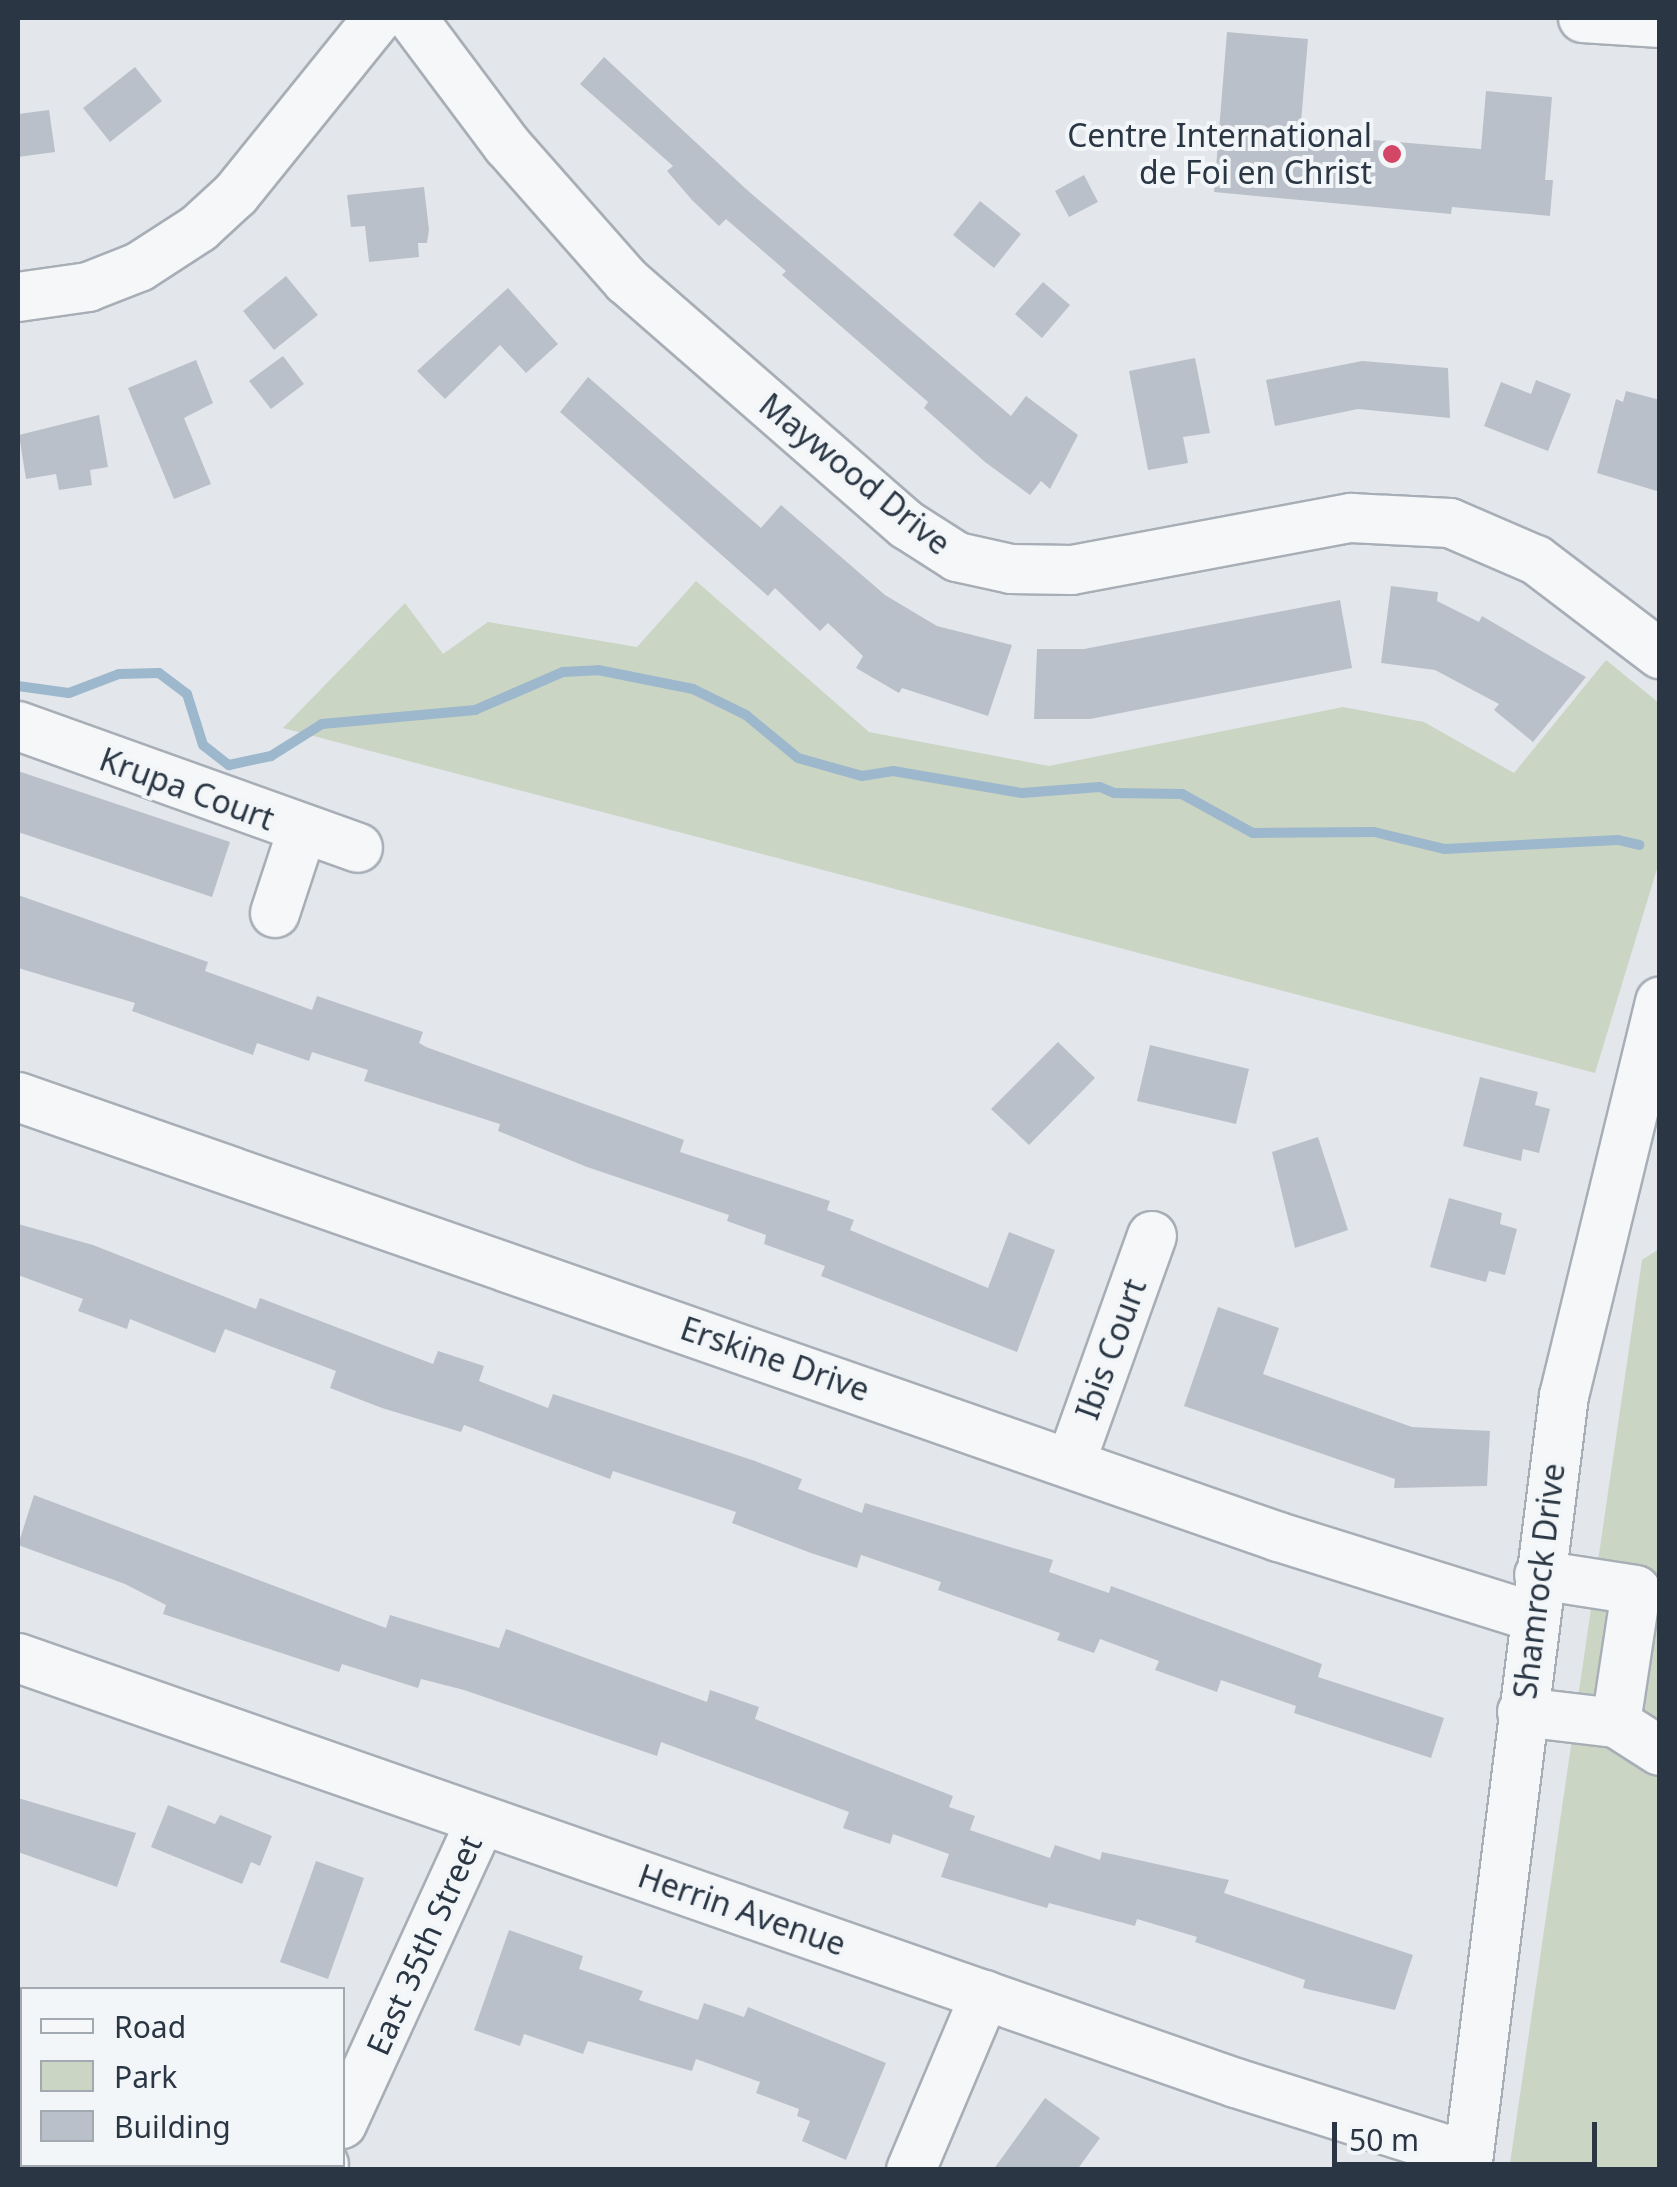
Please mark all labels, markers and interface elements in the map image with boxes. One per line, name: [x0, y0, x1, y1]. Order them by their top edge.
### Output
place label: Centre International de Foi en Christ: [1067, 117, 1372, 192]
marker: Centre International de Foi en Christ: [1381, 143, 1403, 165]
street label: Maywood Drive: [752, 385, 958, 563]
street label: Krupa Court: [95, 740, 279, 838]
street label: Ibis Court: [1068, 1274, 1154, 1424]
street label: Erskine Drive: [676, 1309, 874, 1409]
street label: Shamrock Drive: [1505, 1461, 1573, 1701]
street label: East 35th Street: [358, 1829, 490, 2061]
street label: Herrin Avenue: [633, 1857, 851, 1963]
legend: [20, 1987, 345, 2167]
text: Road: [114, 2006, 186, 2047]
text: Park: [114, 2056, 177, 2097]
scale bar: [1337, 2102, 1602, 2164]
text: Building: [114, 2106, 231, 2147]
text: 50 m: [1349, 2119, 1419, 2160]

